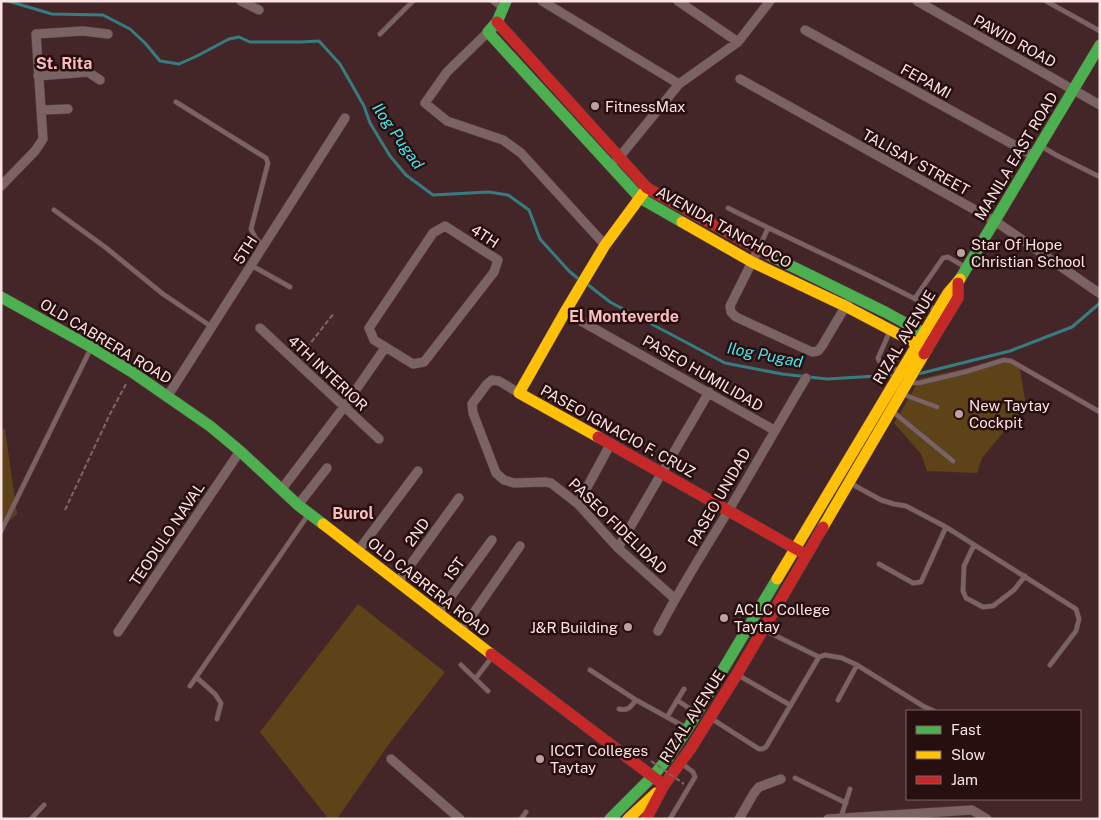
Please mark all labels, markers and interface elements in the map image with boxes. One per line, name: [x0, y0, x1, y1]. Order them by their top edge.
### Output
street label: PAWID ROAD: [971, 11, 1059, 71]
district label: St. Rita: [36, 54, 92, 73]
street label: FEPAMI: [898, 60, 954, 102]
street label: MANILA EAST ROAD: [971, 89, 1061, 223]
place label: FitnessMax: [605, 98, 686, 115]
water label: Ilog Pugad: [368, 99, 428, 173]
marker: FitnessMax: [589, 100, 601, 112]
street label: TALISAY STREET: [860, 126, 973, 199]
street label: AVENIDA TANCHOCO: [653, 183, 795, 271]
street label: 4TH: [468, 221, 502, 251]
street label: 5TH: [230, 233, 260, 267]
place label: Star Of Hope Christian School: [971, 236, 1085, 270]
marker: Star Of Hope Christian School: [955, 247, 967, 259]
street label: RIZAL AVENUE: [869, 287, 939, 387]
street label: OLD CABRERA ROAD: [37, 295, 175, 387]
district label: El Monteverde: [569, 307, 679, 326]
street label: 4TH INTERIOR: [285, 332, 371, 414]
street label: PASEO HUMILIDAD: [640, 332, 766, 414]
water label: Ilog Pugad: [726, 338, 805, 372]
street label: PASEO IGNACIO F. CRUZ: [538, 381, 698, 481]
place label: New Taytay Cockpit: [969, 397, 1050, 431]
marker: New Taytay Cockpit: [953, 408, 965, 420]
street label: PASEO UNIDAD: [684, 445, 754, 549]
street label: PASEO FIDELIDAD: [565, 475, 671, 577]
street label: TEODULO NAVAL: [126, 479, 208, 589]
district label: Burol: [332, 504, 374, 523]
street label: 2ND: [401, 515, 433, 549]
street label: OLD CABRERA ROAD: [365, 534, 493, 640]
street label: 1ST: [440, 554, 468, 584]
place label: ACLC College Taytay: [734, 601, 830, 635]
marker: ACLC College Taytay: [718, 612, 730, 624]
place label: J&R Building: [530, 619, 618, 636]
marker: J&R Building: [622, 621, 634, 633]
street label: RIZAL AVENUE: [656, 667, 728, 765]
legend: [906, 710, 1081, 800]
text: Fast: [951, 721, 981, 738]
place label: ICCT Colleges Taytay: [550, 742, 648, 776]
text: Slow: [951, 746, 986, 763]
marker: ICCT Colleges Taytay: [534, 753, 546, 765]
text: Jam: [951, 771, 978, 788]

